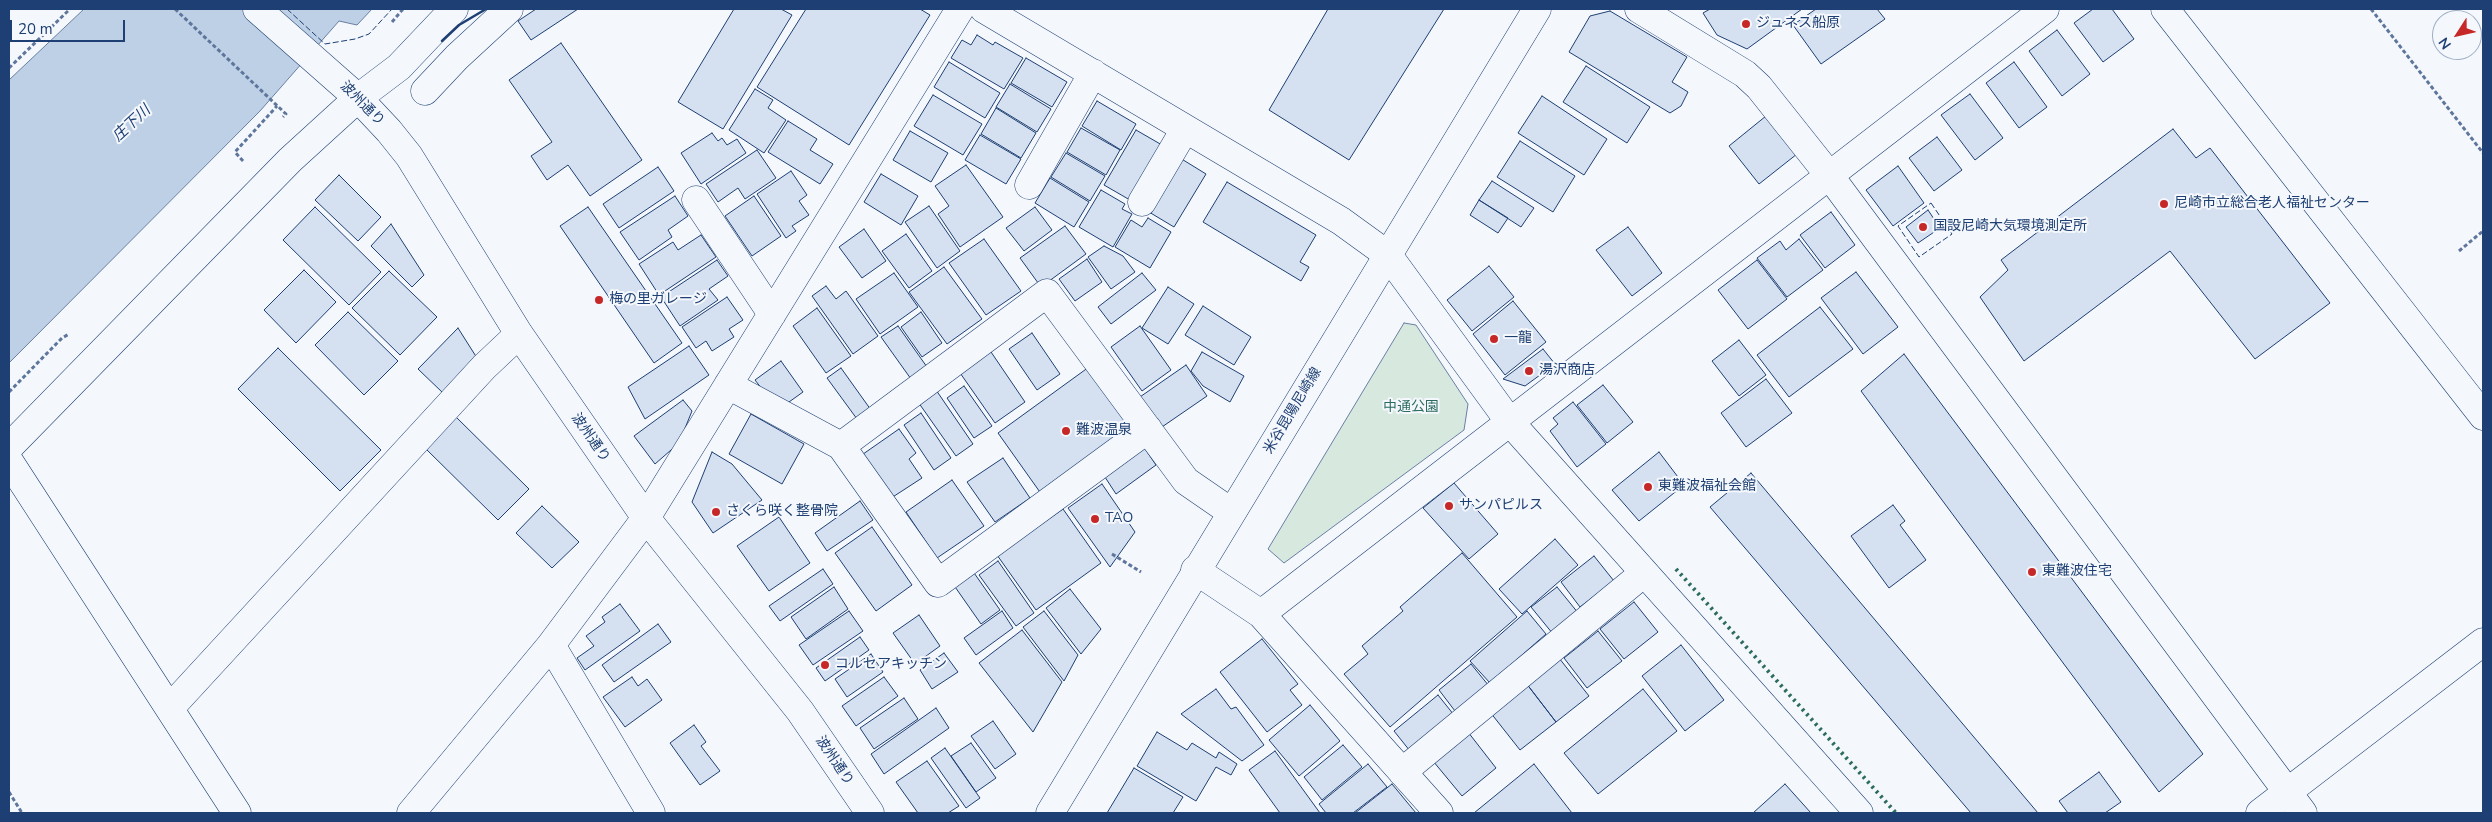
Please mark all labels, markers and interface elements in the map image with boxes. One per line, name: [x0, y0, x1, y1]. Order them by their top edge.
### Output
scale bar: [12, 10, 128, 42]
north arrow: [2432, 10, 2482, 60]
place label: ジュネス船原: [1756, 16, 1840, 32]
marker: ジュネス船原: [1740, 18, 1752, 30]
text: 20 m: [18, 19, 53, 39]
text: N: [2434, 34, 2456, 53]
street label: 波州通り: [336, 78, 388, 130]
water label: 庄下川: [109, 102, 155, 146]
place label: 尼崎市立総合老人福祉センター: [2174, 196, 2370, 212]
marker: 尼崎市立総合老人福祉センター: [2158, 198, 2170, 210]
place label: 国設尼崎大気環境測定所: [1933, 219, 2087, 235]
marker: 国設尼崎大気環境測定所: [1917, 221, 1929, 233]
place label: 梅の里ガレージ: [609, 292, 707, 308]
marker: 梅の里ガレージ: [593, 294, 605, 306]
place label: 一龍: [1504, 331, 1532, 347]
marker: 一龍: [1488, 333, 1500, 345]
place label: 湯沢商店: [1539, 363, 1595, 379]
street label: 米谷昆陽尼崎線: [1261, 365, 1325, 457]
marker: 湯沢商店: [1523, 365, 1535, 377]
park label: 中通公園: [1383, 400, 1439, 416]
street label: 波州通り: [567, 410, 613, 466]
place label: 難波温泉: [1076, 423, 1132, 439]
marker: 難波温泉: [1060, 425, 1072, 437]
place label: 東難波福祉会館: [1658, 479, 1756, 495]
marker: 東難波福祉会館: [1642, 481, 1654, 493]
place label: サンパピルス: [1459, 498, 1543, 514]
marker: サンパピルス: [1443, 500, 1455, 512]
place label: さくら咲く整骨院: [726, 504, 838, 520]
marker: さくら咲く整骨院: [710, 506, 722, 518]
place label: TAO: [1105, 511, 1133, 527]
marker: TAO: [1089, 513, 1101, 525]
place label: 東難波住宅: [2042, 564, 2112, 580]
marker: 東難波住宅: [2026, 566, 2038, 578]
place label: コルセアキッチン: [835, 657, 947, 673]
marker: コルセアキッチン: [819, 659, 831, 671]
street label: 波州通り: [811, 733, 857, 789]

